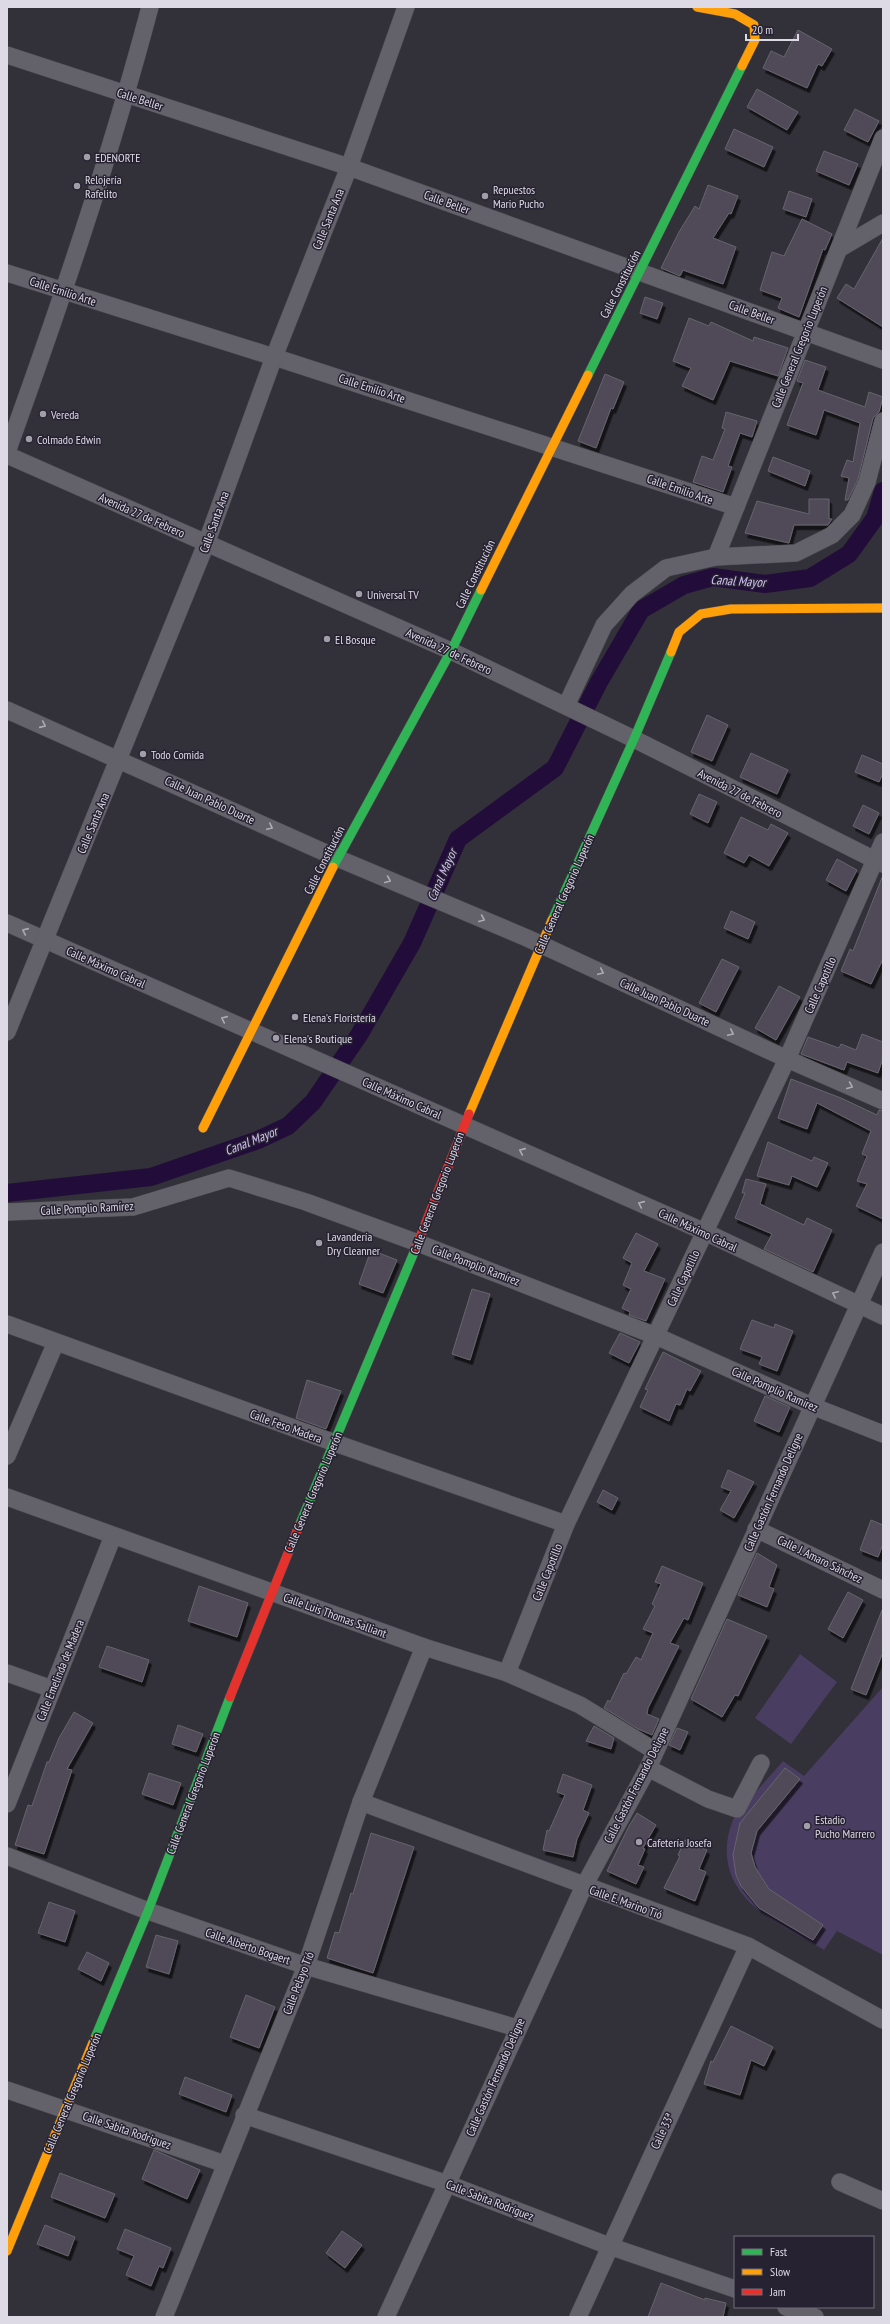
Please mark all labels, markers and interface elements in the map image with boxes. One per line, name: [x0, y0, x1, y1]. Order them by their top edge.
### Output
scale bar: [746, 16, 798, 42]
text: 20 m: [752, 22, 773, 37]
street label: Calle Beller: [115, 84, 166, 114]
place label: EDENORTE: [95, 150, 140, 165]
marker: EDENORTE: [82, 152, 92, 162]
place label: Relojería Rafelito: [85, 172, 122, 201]
marker: Relojería Rafelito: [72, 181, 82, 191]
place label: Repuestos Mario Pucho: [493, 182, 544, 211]
street label: Calle Santa Ana: [309, 186, 347, 252]
street label: Calle Beller: [422, 187, 473, 217]
marker: Repuestos Mario Pucho: [480, 191, 490, 201]
street label: Calle Constitución: [596, 247, 644, 321]
street label: Calle Emilio Arte: [28, 273, 98, 309]
street label: Calle General Gregorio Luperón: [768, 284, 830, 410]
street label: Calle Beller: [727, 297, 778, 327]
street label: Calle Emilio Arte: [337, 370, 407, 406]
place label: Vereda: [50, 407, 79, 422]
marker: Vereda: [38, 409, 48, 419]
place label: Colmado Edwin: [37, 432, 101, 447]
marker: Colmado Edwin: [24, 434, 34, 444]
street label: Calle Emilio Arte: [645, 471, 715, 507]
street label: Avenida 27 de Febrero: [97, 489, 187, 541]
street label: Calle Santa Ana: [196, 489, 232, 555]
street label: Calle Constitución: [452, 537, 498, 611]
water label: Canal Mayor: [710, 571, 768, 591]
place label: Universal TV: [367, 587, 419, 602]
marker: Universal TV: [354, 589, 364, 599]
street label: Avenida 27 de Febrero: [404, 625, 494, 677]
place label: El Bosque: [335, 632, 376, 647]
marker: El Bosque: [322, 634, 332, 644]
one-way arrow: [39, 721, 46, 729]
place label: Todo Comida: [151, 747, 204, 762]
marker: Todo Comida: [138, 749, 148, 759]
street label: Avenida 27 de Febrero: [695, 765, 785, 821]
street label: Calle Juan Pablo Duarte: [163, 773, 257, 827]
street label: Calle Santa Ana: [73, 790, 113, 856]
one-way arrow: [265, 822, 273, 830]
street label: Calle Constitución: [300, 823, 348, 897]
street label: Calle General Gregorio Luperón: [531, 832, 597, 956]
water label: Canal Mayor: [423, 844, 462, 904]
one-way arrow: [384, 875, 392, 883]
one-way arrow: [478, 915, 485, 923]
one-way arrow: [22, 928, 29, 936]
street label: Calle Máximo Cabral: [64, 943, 148, 991]
street label: Calle Capotillo: [801, 954, 839, 1016]
one-way arrow: [596, 967, 604, 975]
street label: Calle Juan Pablo Duarte: [618, 975, 712, 1029]
place label: Elena's Floristería: [303, 1010, 376, 1025]
marker: Elena's Floristería: [290, 1012, 300, 1022]
one-way arrow: [220, 1016, 228, 1024]
one-way arrow: [727, 1028, 734, 1036]
place label: Elena's Boutique: [284, 1031, 352, 1046]
marker: Elena's Boutique: [271, 1033, 281, 1043]
street label: Calle Máximo Cabral: [360, 1074, 444, 1122]
one-way arrow: [846, 1082, 853, 1090]
water label: Canal Mayor: [222, 1122, 282, 1159]
street label: Calle General Gregorio Luperón: [407, 1130, 467, 1256]
one-way arrow: [519, 1148, 526, 1156]
street label: Calle Pomplio Ramírez: [40, 1198, 134, 1218]
one-way arrow: [638, 1200, 645, 1208]
street label: Calle Máximo Cabral: [656, 1205, 740, 1255]
place label: Lavandería Dry Cleanner: [327, 1229, 381, 1258]
marker: Lavandería Dry Cleanner: [314, 1238, 324, 1248]
street label: Calle Pomplio Ramírez: [430, 1241, 522, 1289]
street label: Calle Capotillo: [663, 1247, 703, 1309]
one-way arrow: [832, 1291, 839, 1299]
street label: Calle Pomplio Ramírez: [729, 1363, 821, 1415]
street label: Calle Feso Madera: [248, 1406, 324, 1446]
street label: Calle General Gregorio Luperón: [281, 1429, 345, 1555]
street label: Calle Gastón Fernando Deligne: [740, 1431, 806, 1553]
street label: Calle J. Amaro Sánchez: [775, 1532, 865, 1586]
street label: Calle Capotillo: [529, 1541, 565, 1603]
street label: Calle Luis Thomas Salliant: [281, 1589, 389, 1641]
street label: Calle Emelinda de Madera: [33, 1617, 87, 1723]
street label: Calle Gastón Fernando Deligne: [600, 1725, 672, 1845]
street label: Calle General Gregorio Luperón: [163, 1730, 223, 1856]
place label: Estadio Pucho Marrero: [815, 1812, 875, 1841]
marker: Estadio Pucho Marrero: [802, 1821, 812, 1831]
place label: Cafetería Josefa: [647, 1835, 712, 1850]
marker: Cafetería Josefa: [634, 1837, 644, 1847]
street label: Calle E. Marino Tió: [588, 1882, 664, 1922]
street label: Calle Alberto Bogaert: [204, 1924, 293, 1968]
street label: Calle Pelayo Tió: [279, 1950, 317, 2016]
street label: Calle Gastón Fernando Deligne: [462, 2016, 528, 2138]
street label: Calle General Gregorio Luperón: [40, 2030, 104, 2156]
street label: Calle Sabita Rodríguez: [81, 2108, 173, 2152]
street label: Calle 33ª: [647, 2111, 677, 2151]
street label: Calle Sabita Rodríguez: [444, 2176, 536, 2224]
legend: [734, 2236, 874, 2308]
text: Fast: [770, 2244, 788, 2259]
text: Slow: [770, 2264, 791, 2279]
text: Jam: [769, 2284, 786, 2299]

